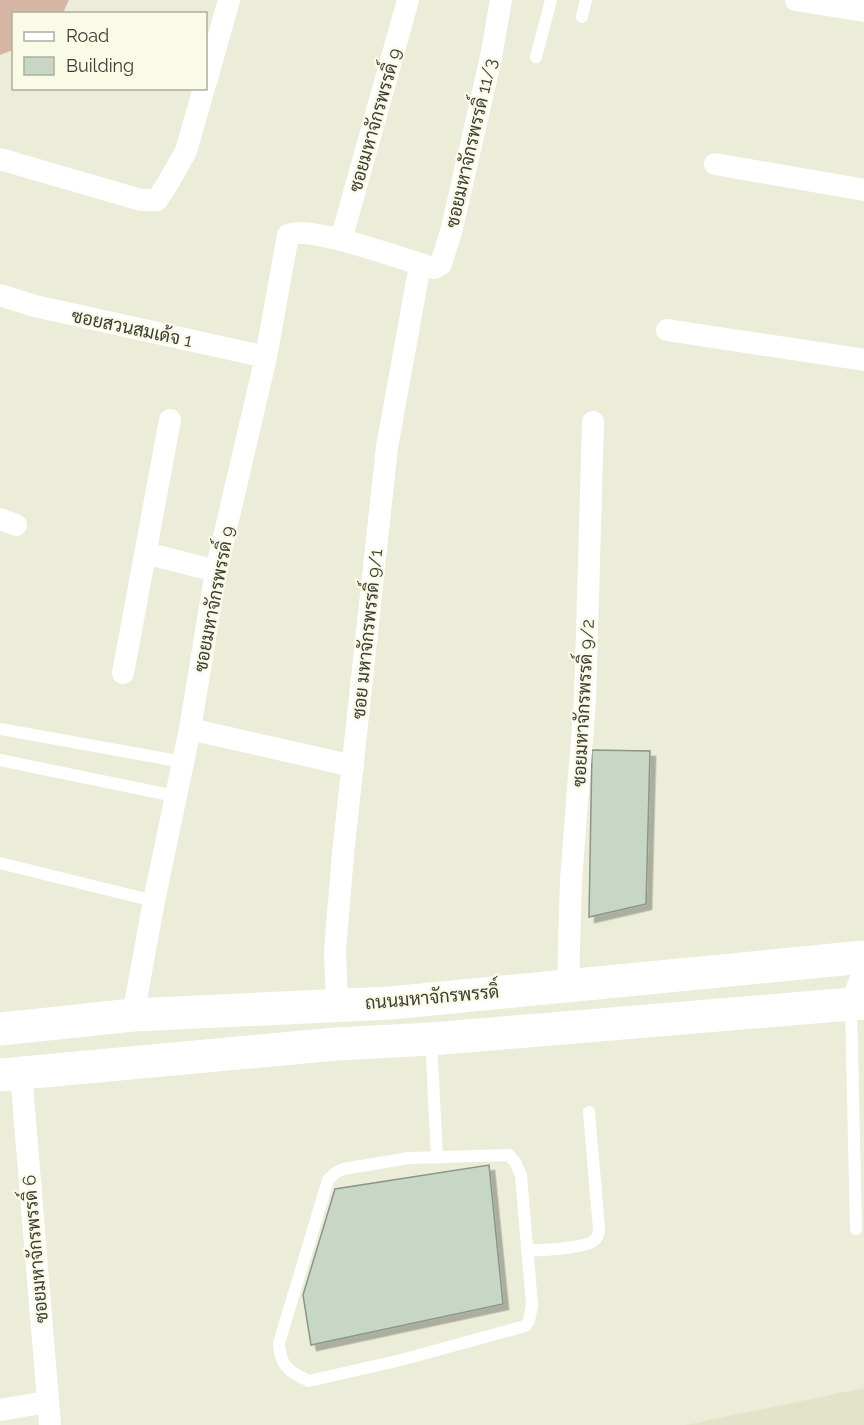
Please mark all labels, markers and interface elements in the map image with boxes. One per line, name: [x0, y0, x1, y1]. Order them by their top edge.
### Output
legend: [12, 12, 207, 90]
text: Road: [66, 25, 109, 46]
street label: ซอยมหาจักรพรรดิ์ 9: [339, 44, 406, 194]
text: Building: [66, 55, 134, 76]
street label: ซอยมหาจักรพรรดิ์ 11/3: [436, 55, 501, 230]
street label: ซอยสวนสมเด้จ 1: [70, 304, 195, 351]
street label: ซอยมหาจักรพรรดิ์ 9: [184, 523, 238, 674]
street label: ซอย มหาจักรพรรดิ์ 9/1: [342, 547, 386, 720]
street label: ซอยมหาจักรพรรดิ์ 9/2: [563, 618, 598, 788]
street label: ถนนมหาจักรพรรดิ์: [364, 976, 500, 1013]
street label: ซอยมหาจักรพรรดิ์ 6: [13, 1174, 52, 1324]

